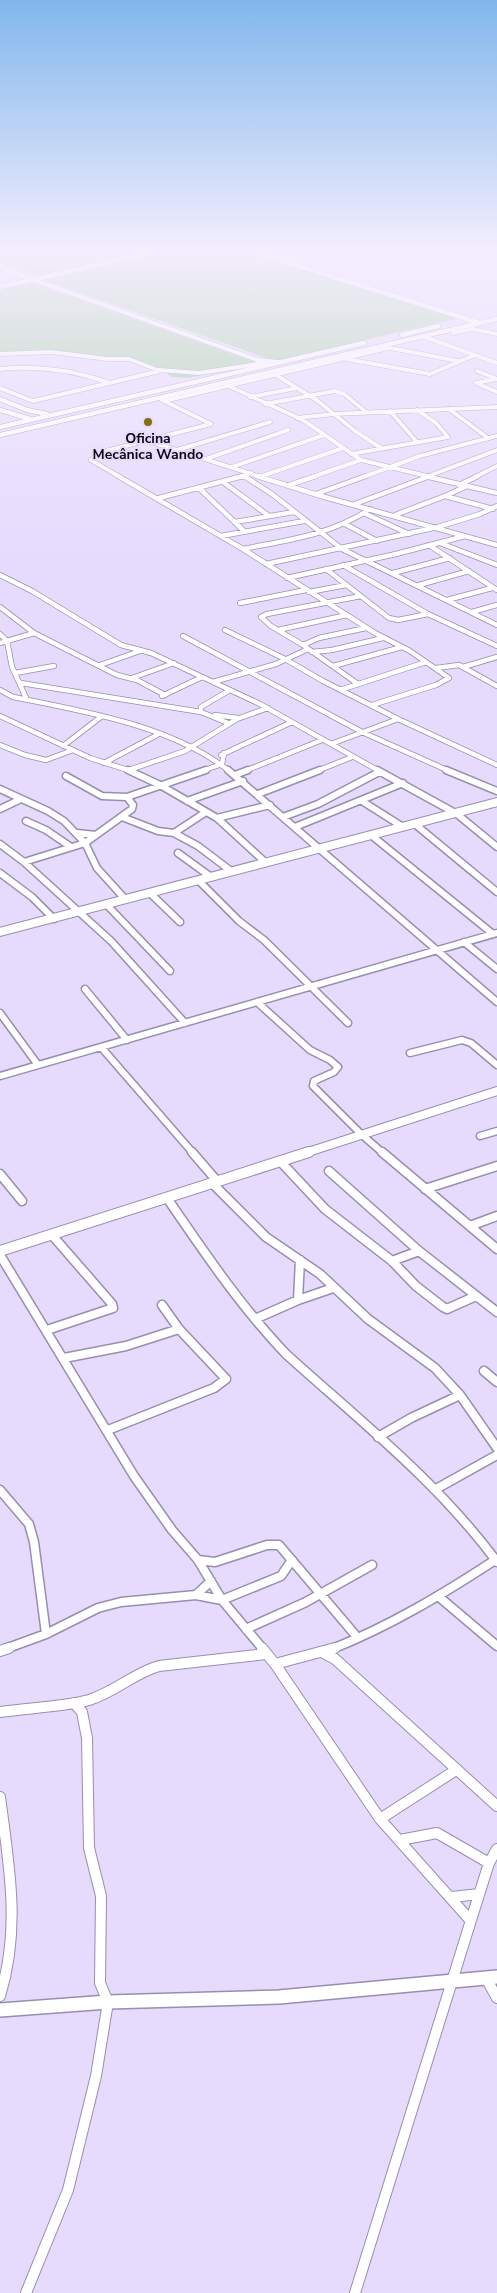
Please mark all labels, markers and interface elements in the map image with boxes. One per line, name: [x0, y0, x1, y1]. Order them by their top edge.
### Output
marker: Oficina Mecânica Wando: [142, 416, 154, 428]
place label: Oficina Mecânica Wando: [93, 429, 203, 464]

